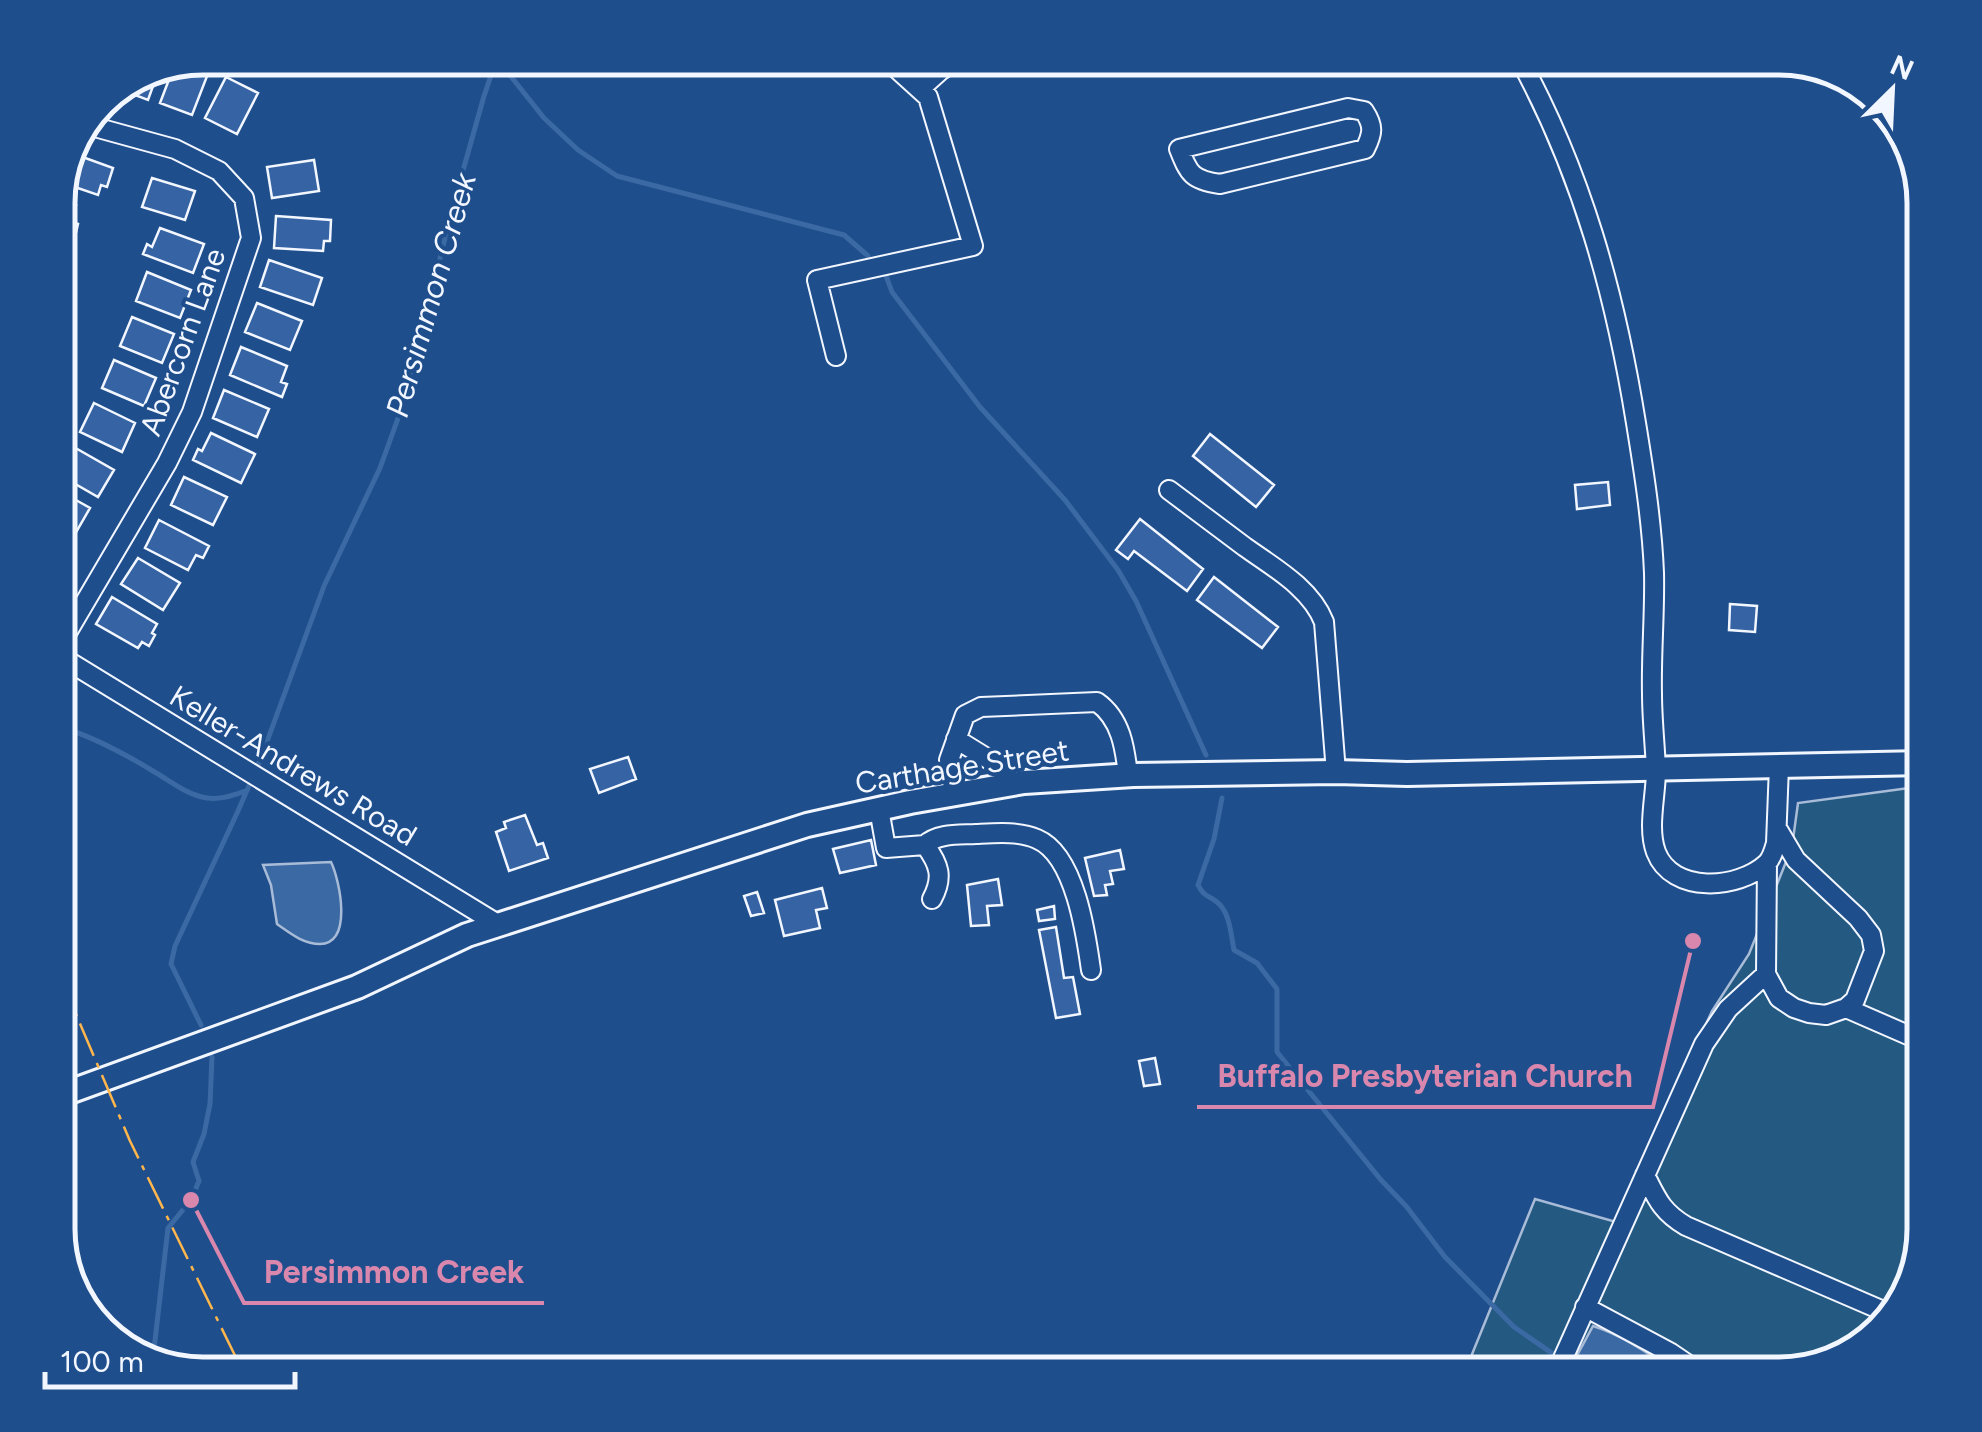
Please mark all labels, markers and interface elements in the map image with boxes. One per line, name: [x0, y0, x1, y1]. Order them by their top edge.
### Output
north arrow: [1842, 40, 1942, 140]
text: N: [1885, 47, 1919, 87]
water label: Persimmon Creek: [378, 167, 484, 422]
street label: Abercorn Lane: [132, 243, 233, 440]
street label: Keller-Andrews Road: [163, 677, 423, 854]
street label: Carthage Street: [852, 731, 1071, 802]
callout: Buffalo Presbyterian Church: [1197, 1045, 1653, 1107]
text: Buffalo Presbyterian Church: [1217, 1057, 1633, 1095]
callout: Persimmon Creek: [244, 1241, 544, 1303]
text: Persimmon Creek: [264, 1253, 525, 1291]
scale bar: [45, 1327, 295, 1389]
text: 100 m: [60, 1343, 144, 1380]

